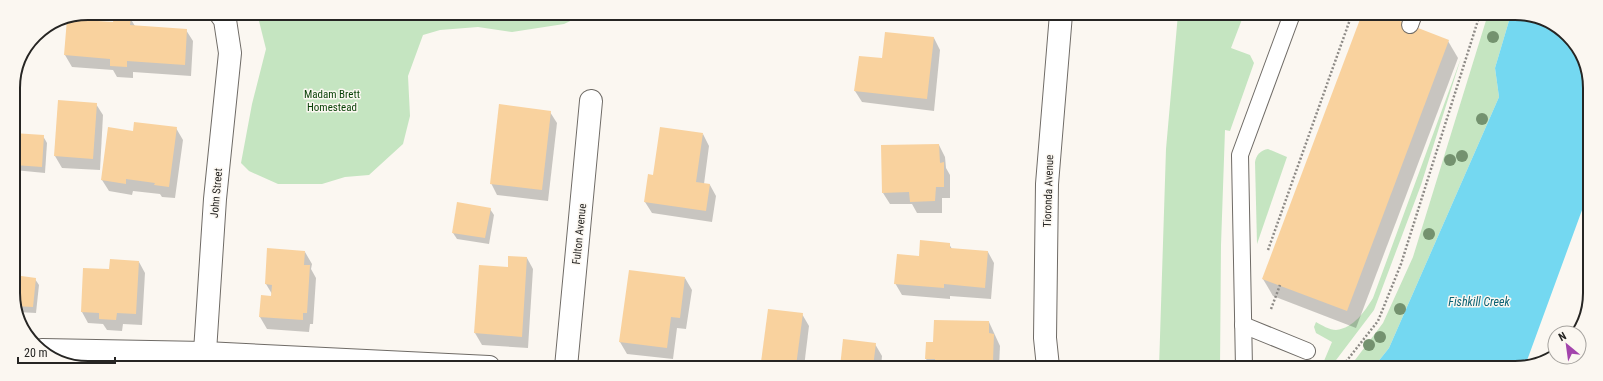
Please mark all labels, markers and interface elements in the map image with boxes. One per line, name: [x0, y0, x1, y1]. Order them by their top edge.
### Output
park label: Madam Brett Homestead: [304, 88, 360, 114]
street label: Tioronda Avenue: [1041, 154, 1056, 228]
street label: John Street: [208, 168, 225, 218]
street label: Fulton Avenue: [570, 203, 589, 265]
water label: Fishkill Creek: [1448, 295, 1510, 309]
north arrow: [1547, 325, 1587, 365]
text: N: [1556, 329, 1569, 344]
scale bar: [18, 339, 115, 365]
text: 20 m: [24, 346, 48, 360]

